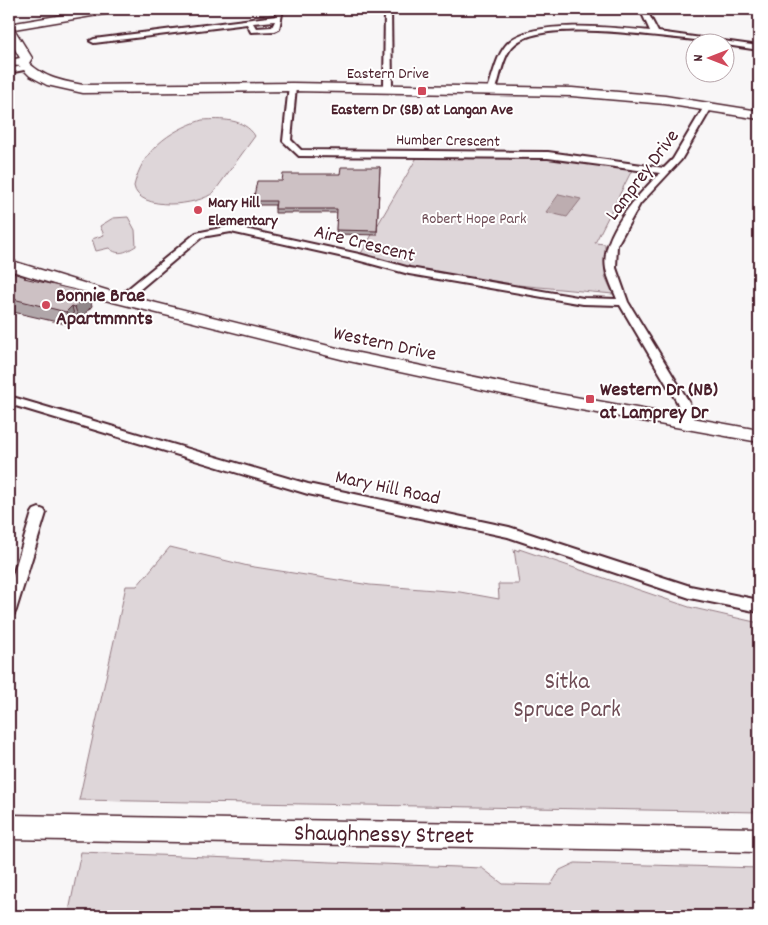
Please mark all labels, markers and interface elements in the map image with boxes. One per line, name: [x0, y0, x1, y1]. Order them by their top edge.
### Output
north arrow: [686, 32, 736, 82]
text: N: [689, 54, 709, 61]
street label: Eastern Drive: [347, 63, 429, 86]
marker: Eastern Dr (SB) at Langan Ave: [416, 85, 428, 97]
place label: Eastern Dr (SB) at Langan Ave: [331, 99, 513, 122]
street label: Lamprey Drive: [600, 124, 687, 227]
street label: Humber Crescent: [396, 129, 500, 154]
place label: Mary Hill Elementary: [208, 192, 279, 233]
marker: Mary Hill Elementary: [192, 204, 204, 216]
park label: Robert Hope Park: [421, 208, 527, 231]
street label: Aire Crescent: [311, 219, 418, 271]
place label: Bonnie Brae Apartmmnts: [56, 283, 153, 334]
marker: Bonnie Brae Apartmmnts: [40, 299, 52, 311]
street label: Western Drive: [330, 320, 439, 370]
place label: Western Dr (NB) at Lamprey Dr: [600, 377, 718, 428]
marker: Western Dr (NB) at Lamprey Dr: [584, 393, 596, 405]
street label: Mary Hill Road: [332, 464, 442, 514]
park label: Sitka Spruce Park: [513, 666, 621, 728]
street label: Shaughnessy Street: [294, 817, 474, 855]

